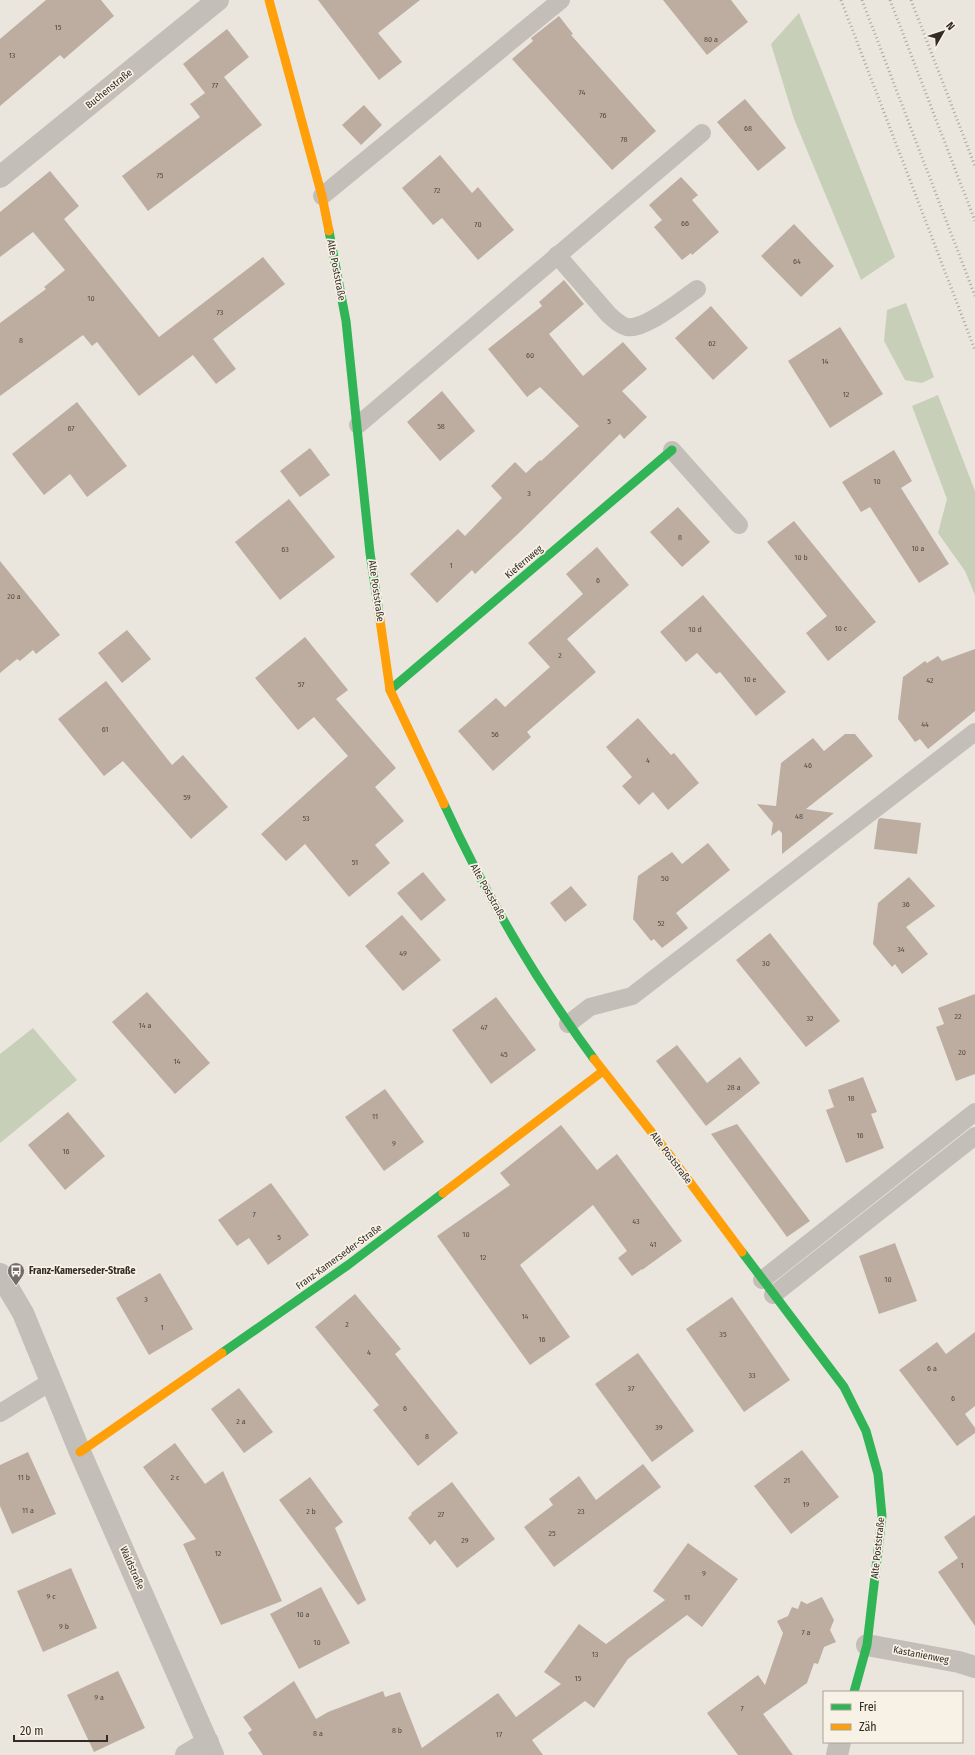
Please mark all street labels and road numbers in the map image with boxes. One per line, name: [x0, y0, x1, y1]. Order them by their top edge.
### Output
street label: Buchenstraße: [83, 67, 135, 111]
street label: Alte Poststraße: [324, 238, 348, 302]
street label: Kiefernweg: [503, 543, 546, 581]
street label: Alte Poststraße: [366, 559, 386, 623]
street label: Alte Poststraße: [468, 862, 508, 922]
street label: Alte Poststraße: [648, 1130, 694, 1186]
street label: Franz-Kamerseder-Straße: [294, 1222, 384, 1292]
street label: Alte Poststraße: [869, 1517, 887, 1579]
street label: Waldstraße: [117, 1545, 147, 1591]
street label: Kastanienweg: [892, 1644, 950, 1666]

